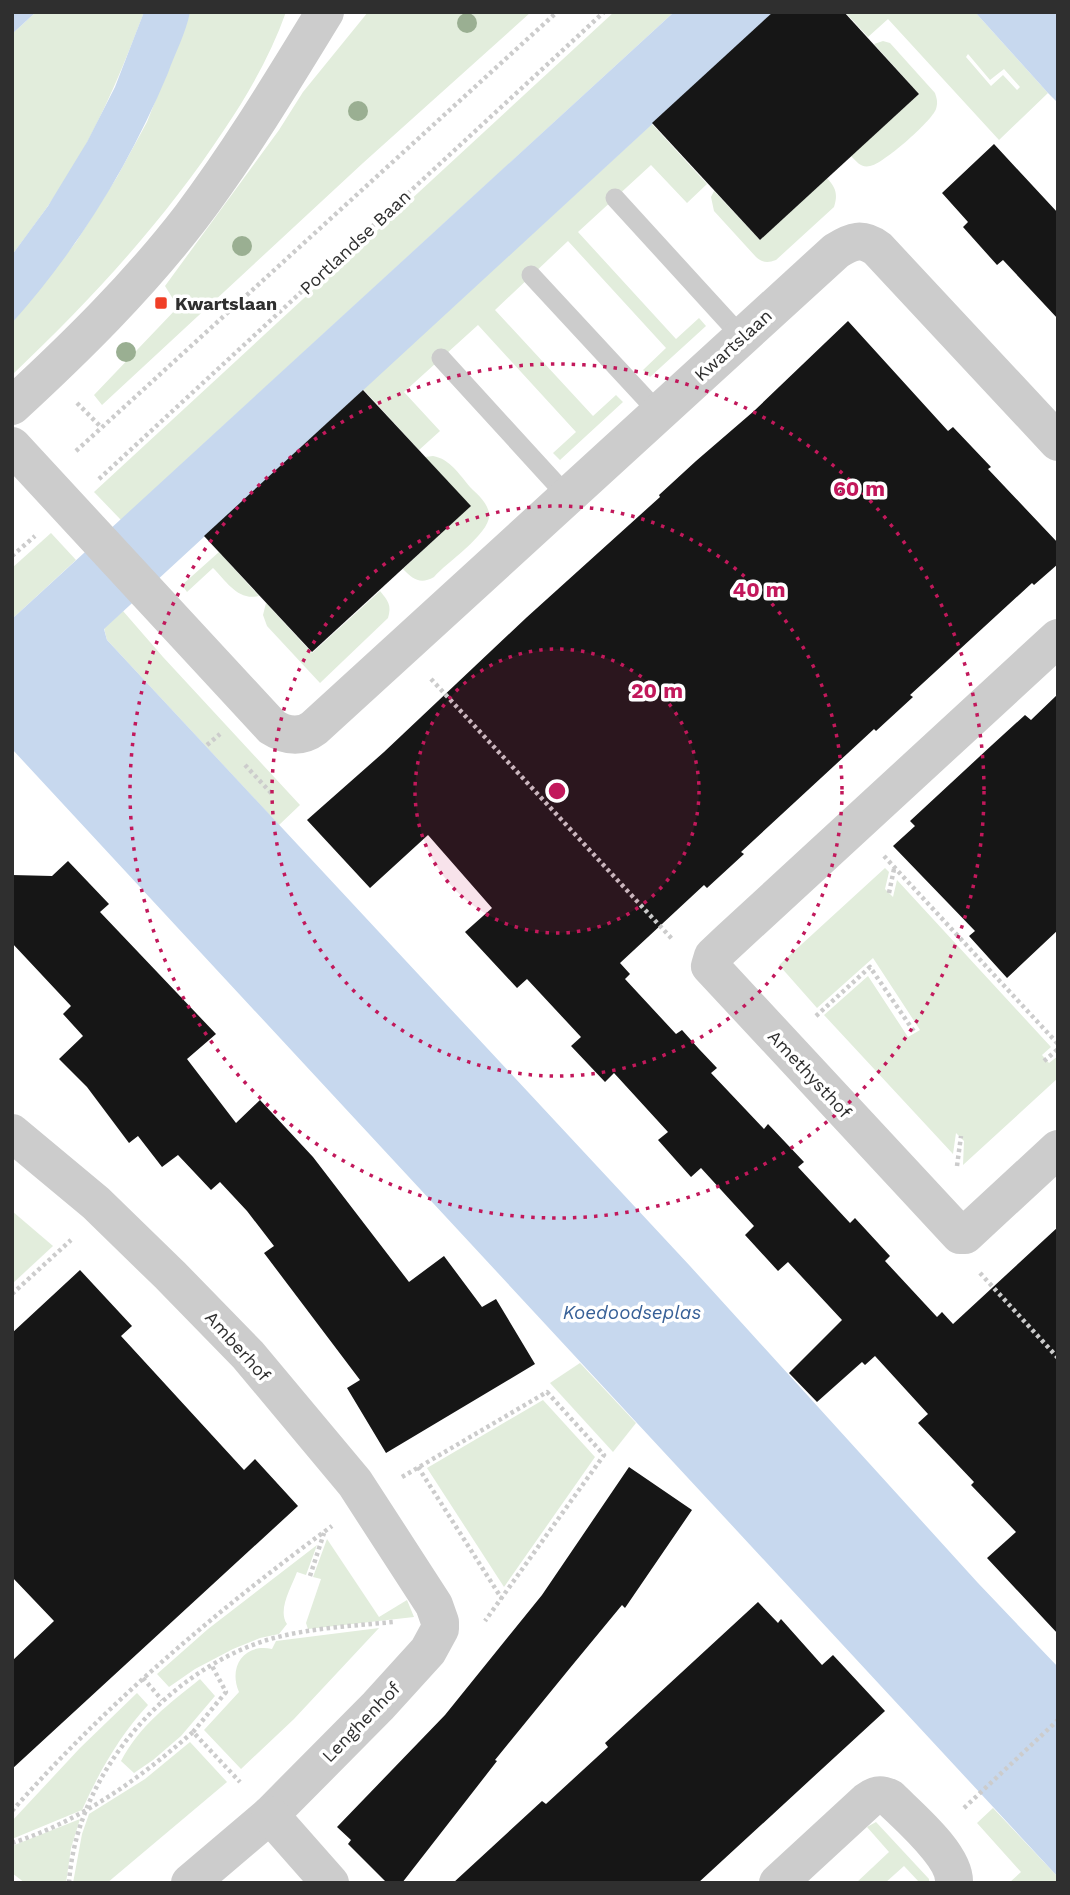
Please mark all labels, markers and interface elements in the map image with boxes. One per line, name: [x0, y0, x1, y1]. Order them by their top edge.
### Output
street label: Portlandse Baan: [295, 185, 415, 299]
place label: Kwartslaan: [175, 293, 277, 314]
marker: Kwartslaan: [153, 295, 169, 311]
street label: Kwartslaan: [690, 305, 776, 385]
text: 60 m: [833, 476, 885, 501]
text: 40 m: [733, 577, 785, 602]
text: 20 m: [631, 678, 683, 703]
centre of rings: [545, 779, 569, 803]
street label: Amethysthof: [764, 1026, 856, 1122]
water label: Koedoodseplas: [563, 1301, 702, 1324]
street label: Amberhof: [201, 1307, 275, 1385]
street label: Lenghenhof: [318, 1678, 404, 1766]

